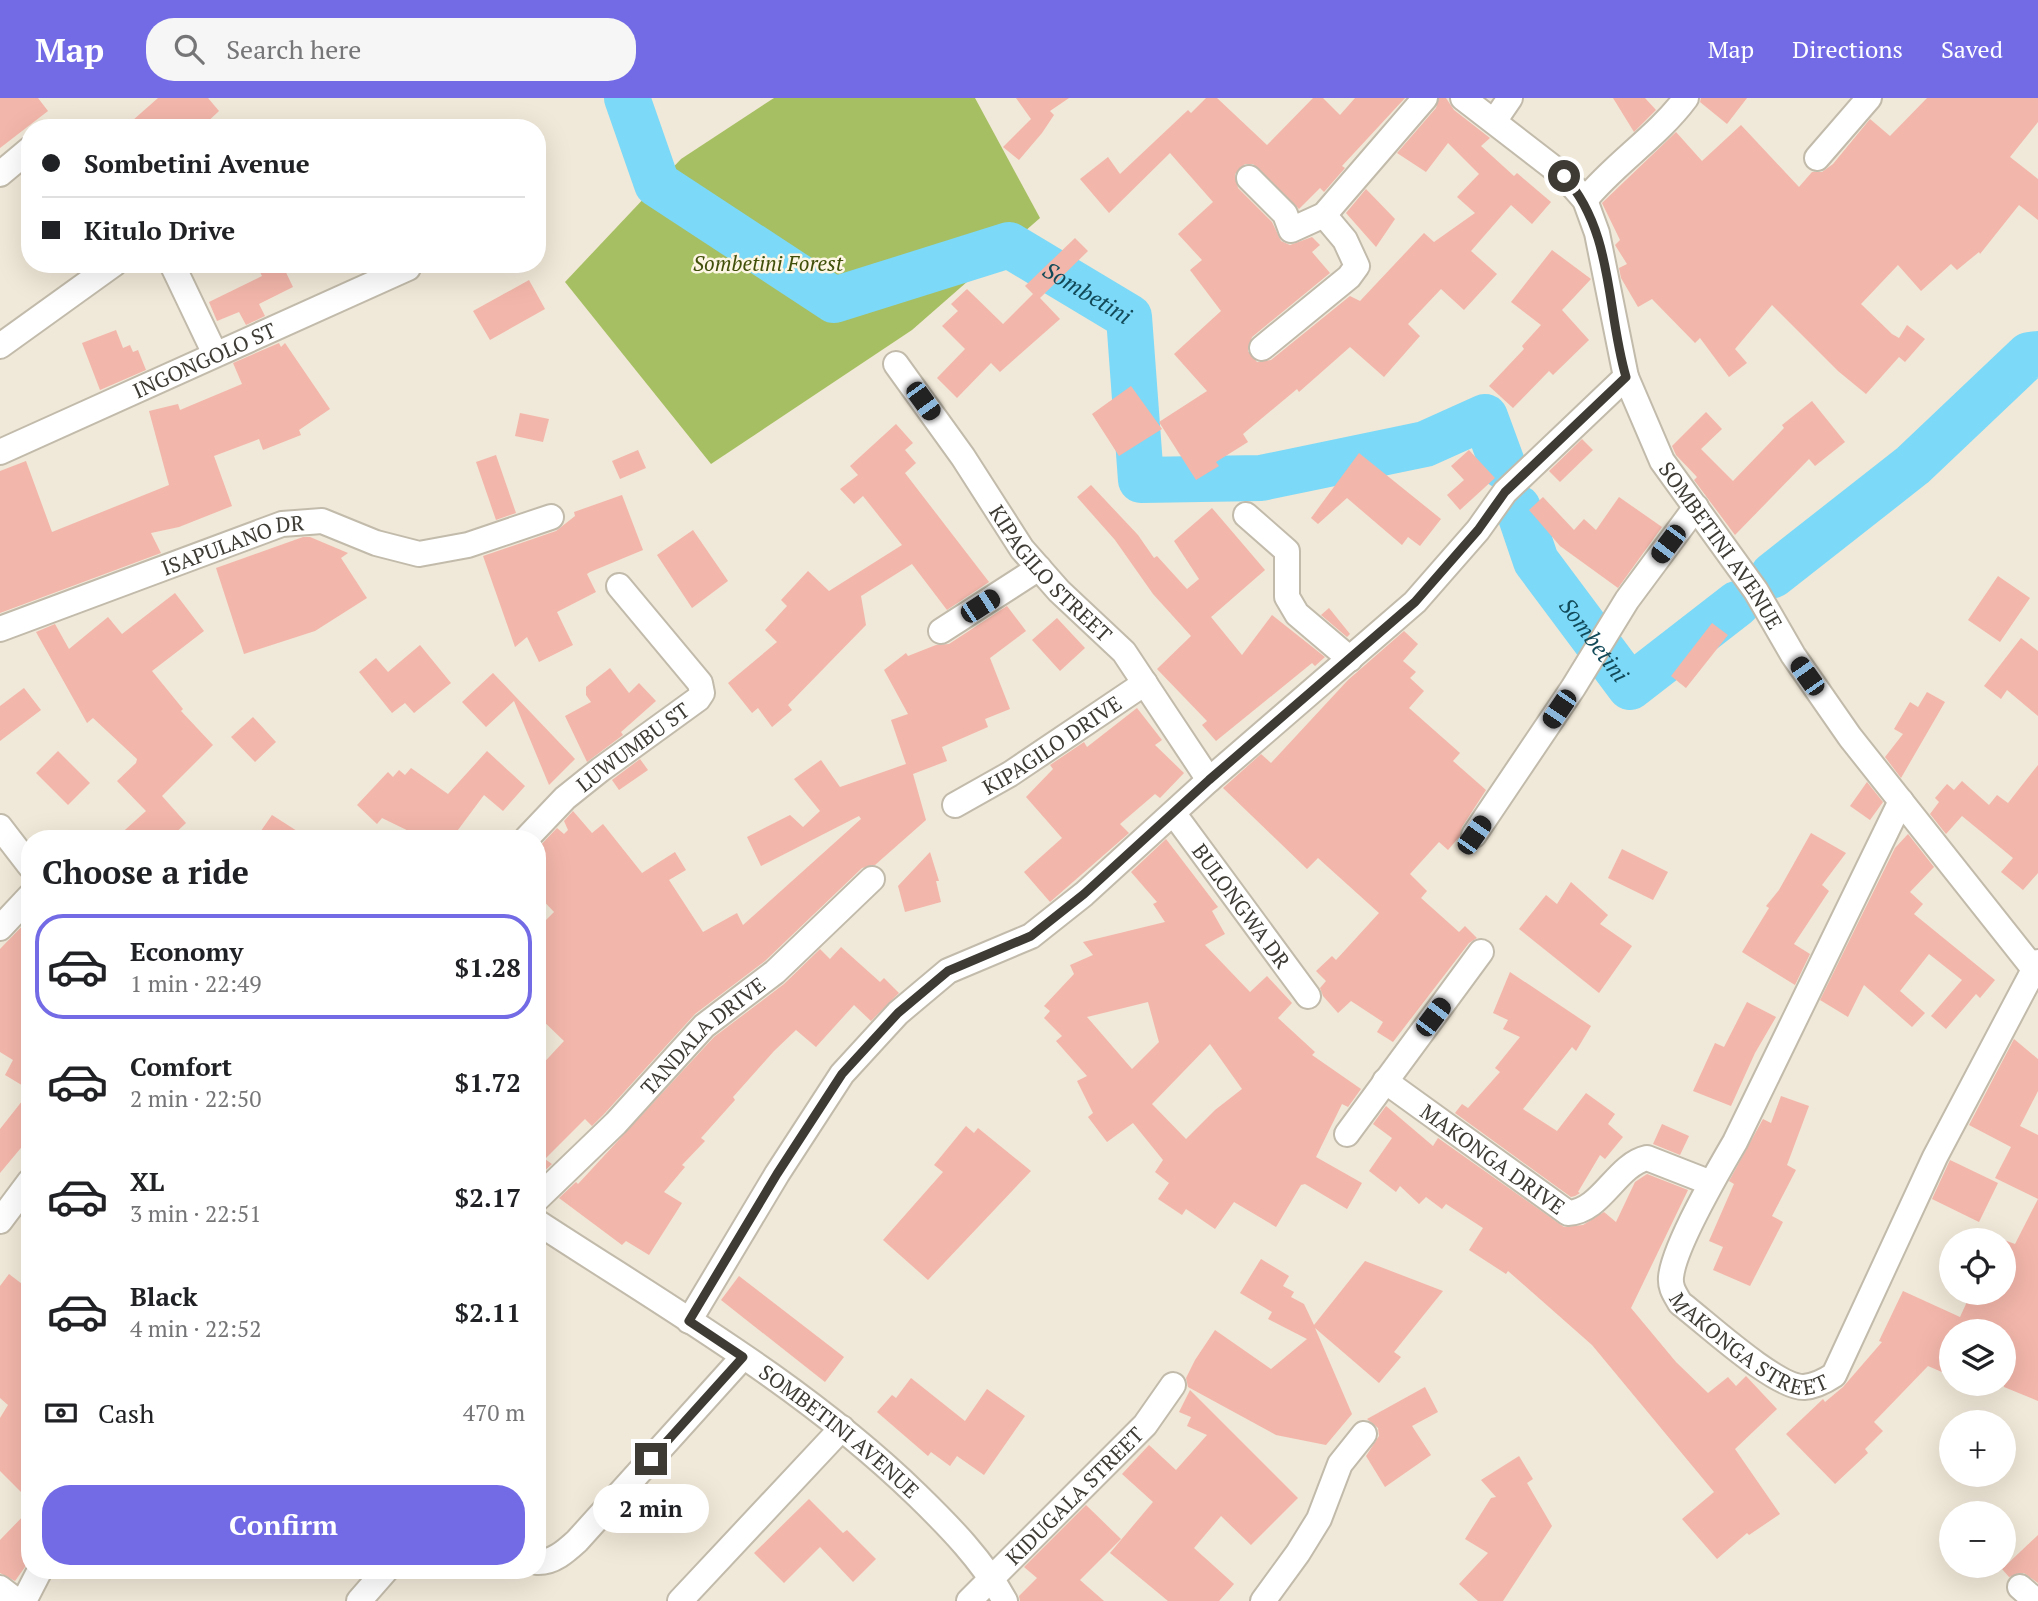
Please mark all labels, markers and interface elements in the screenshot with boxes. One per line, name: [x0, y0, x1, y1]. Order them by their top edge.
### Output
search box: [146, 18, 636, 81]
text: Map: [35, 28, 104, 71]
icon: search: [170, 30, 208, 68]
text: Search here: [226, 32, 361, 66]
text: Map: [1708, 33, 1754, 65]
text: Directions: [1792, 33, 1903, 65]
text: Saved: [1941, 33, 2003, 65]
text: Sombetini Avenue: [84, 146, 310, 180]
route start: [1548, 160, 1580, 192]
text: Kitulo Drive: [84, 213, 235, 247]
park label: Sombetini Forest: [693, 249, 844, 277]
water label: Sombetini: [1038, 254, 1138, 331]
street label: INGONGOLO ST: [128, 315, 280, 404]
car: [903, 378, 944, 424]
street label: SOMBETINI AVENUE: [1653, 456, 1789, 634]
street label: KIPAGILO STREET: [983, 499, 1118, 648]
street label: ISAPULANO DR: [157, 508, 306, 582]
car: [1647, 521, 1690, 567]
car: [957, 586, 1004, 626]
water label: Sombetini: [1553, 591, 1637, 689]
car: [1787, 653, 1828, 699]
car: [1539, 686, 1580, 732]
street label: KIPAGILO DRIVE: [977, 689, 1127, 801]
street label: LUWUMBU ST: [570, 696, 695, 798]
car: [1454, 812, 1495, 858]
street label: BULONGWA DR: [1186, 838, 1297, 974]
text: Choose a ride: [42, 851, 249, 893]
text: Economy: [130, 934, 243, 968]
icon: car: [46, 935, 109, 998]
text: $1.28: [455, 950, 521, 984]
text: 1 min · 22:49: [130, 968, 262, 999]
street label: TANDALA DRIVE: [634, 970, 771, 1101]
car: [1412, 994, 1455, 1040]
text: Comfort: [130, 1049, 232, 1083]
icon: car: [46, 1050, 109, 1113]
text: $1.72: [455, 1065, 521, 1099]
text: 2 min · 22:50: [130, 1083, 262, 1114]
street label: MAKONGA DRIVE: [1415, 1097, 1571, 1221]
text: XL: [130, 1164, 164, 1198]
icon: car: [46, 1165, 109, 1228]
text: $2.17: [455, 1180, 521, 1214]
text: 3 min · 22:51: [130, 1198, 262, 1229]
map controls: [1939, 1228, 2016, 1578]
button: locate: [1939, 1228, 2016, 1305]
text: Black: [130, 1279, 198, 1313]
icon: car: [46, 1280, 109, 1343]
street label: MAKONGA STREET: [1663, 1287, 1832, 1401]
text: $2.11: [455, 1295, 521, 1329]
text: 4 min · 22:52: [130, 1313, 262, 1344]
button: layers: [1939, 1319, 2016, 1396]
street label: SOMBETINI AVENUE: [754, 1358, 926, 1504]
icon: cash: [42, 1394, 80, 1432]
text: Cash: [98, 1396, 154, 1430]
text: 470 m: [463, 1397, 525, 1428]
button: +: [1939, 1410, 2016, 1487]
street label: KIDUGALA STREET: [999, 1421, 1149, 1571]
route end: [635, 1443, 667, 1475]
callout: 2 min: [593, 1484, 709, 1532]
button: Confirm: [42, 1485, 525, 1565]
text: 2 min: [620, 1493, 682, 1524]
button: −: [1939, 1501, 2016, 1578]

